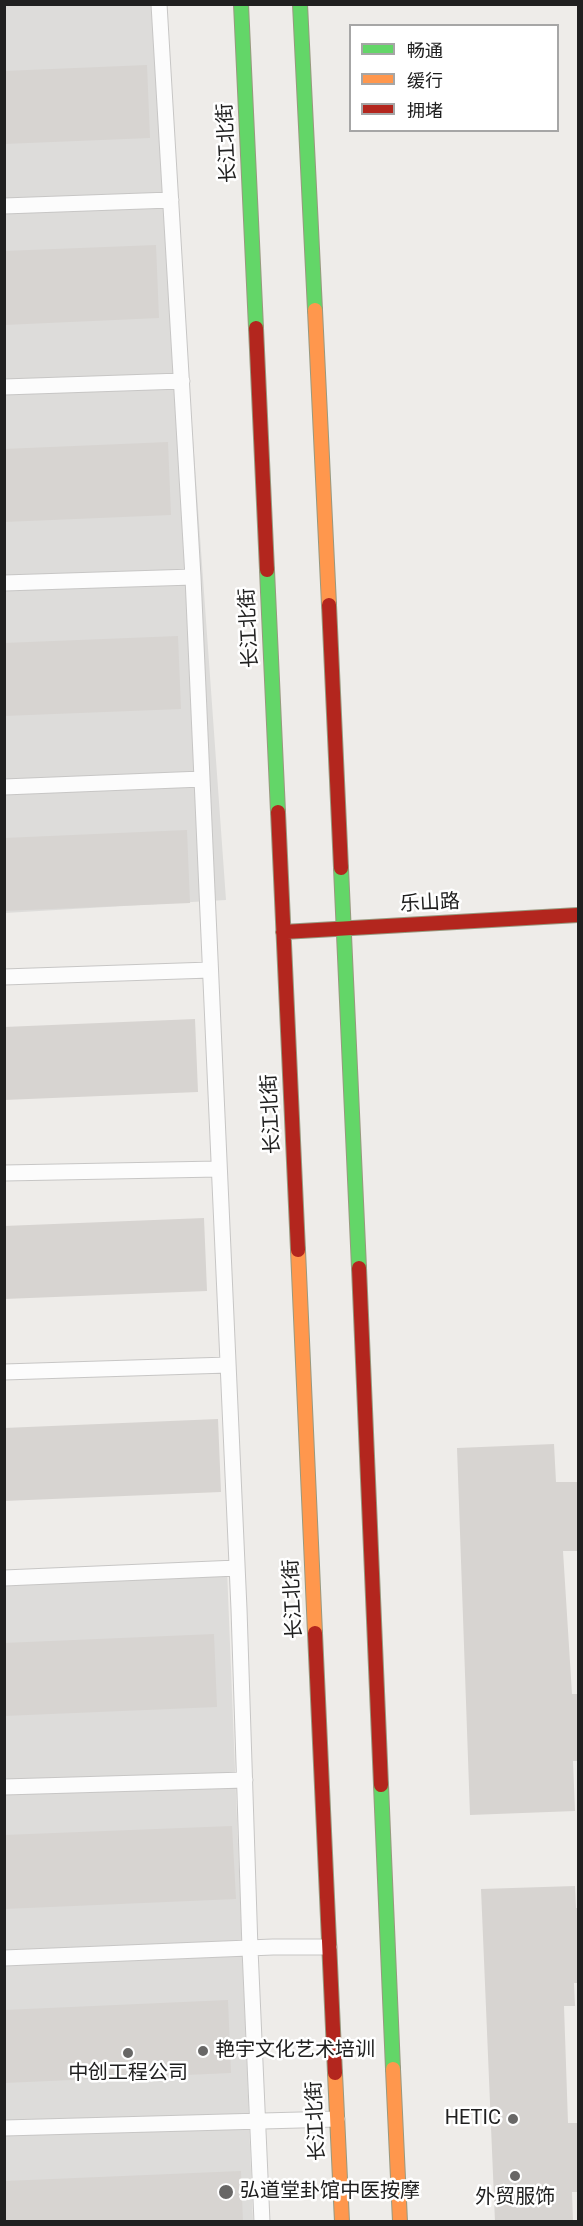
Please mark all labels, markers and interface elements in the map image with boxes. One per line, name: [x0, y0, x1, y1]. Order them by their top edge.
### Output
legend: [349, 24, 559, 132]
text: 畅通: [407, 40, 443, 61]
text: 缓行: [407, 70, 443, 91]
text: 拥堵: [407, 100, 443, 121]
street label: 长江北街: [214, 102, 242, 184]
street label: 长江北街: [236, 587, 264, 669]
street label: 乐山路: [399, 890, 461, 918]
street label: 长江北街: [258, 1073, 286, 1155]
street label: 长江北街: [280, 1558, 308, 1640]
place label: 艳宇文化艺术培训: [215, 2039, 375, 2063]
marker: 艳宇文化艺术培训: [196, 2044, 210, 2058]
marker: 中创工程公司: [121, 2046, 135, 2060]
place label: 中创工程公司: [68, 2062, 188, 2086]
street label: 长江北街: [303, 2080, 331, 2162]
place label: HETIC: [445, 2107, 501, 2131]
marker: HETIC: [506, 2112, 520, 2126]
marker: 外贸服饰: [508, 2169, 522, 2183]
place label: 弘道堂卦馆中医按摩: [240, 2180, 420, 2204]
marker: 弘道堂卦馆中医按摩: [217, 2183, 235, 2201]
place label: 外贸服饰: [475, 2186, 555, 2210]

